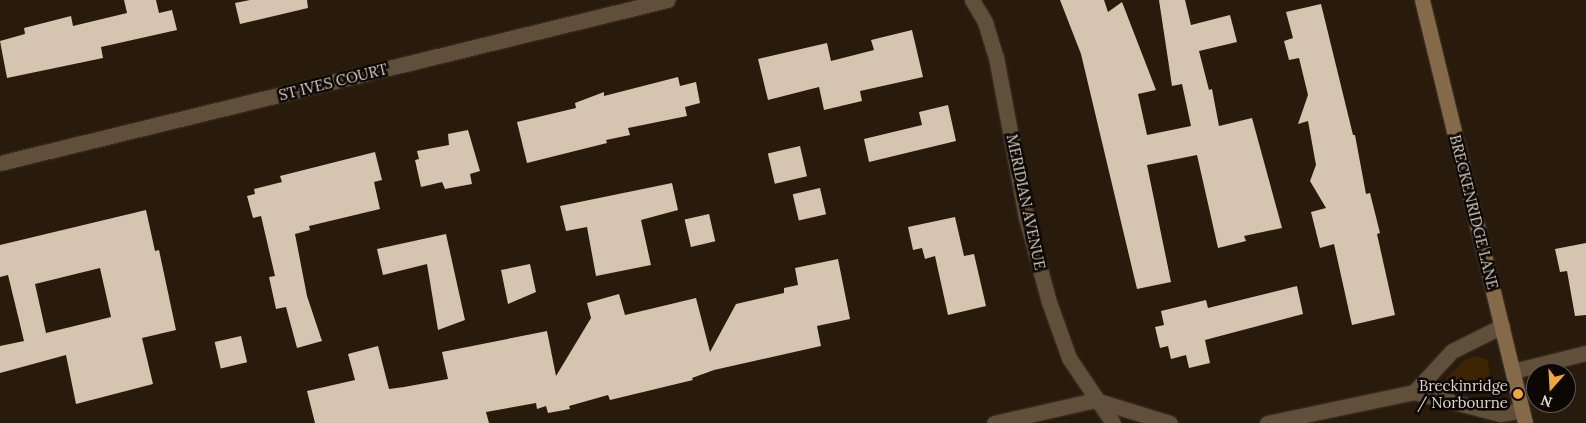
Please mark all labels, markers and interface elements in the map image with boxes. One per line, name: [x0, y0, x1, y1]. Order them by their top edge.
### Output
street label: ST IVES COURT: [277, 60, 389, 104]
street label: MERIDIAN AVENUE: [1003, 132, 1049, 272]
street label: BRECKENRIDGE LANE: [1446, 133, 1502, 291]
north arrow: [1526, 363, 1576, 413]
place label: Breckinridge / Norbourne: [1417, 376, 1508, 411]
marker: Breckinridge / Norbourne: [1512, 388, 1524, 400]
text: N: [1538, 391, 1554, 412]

